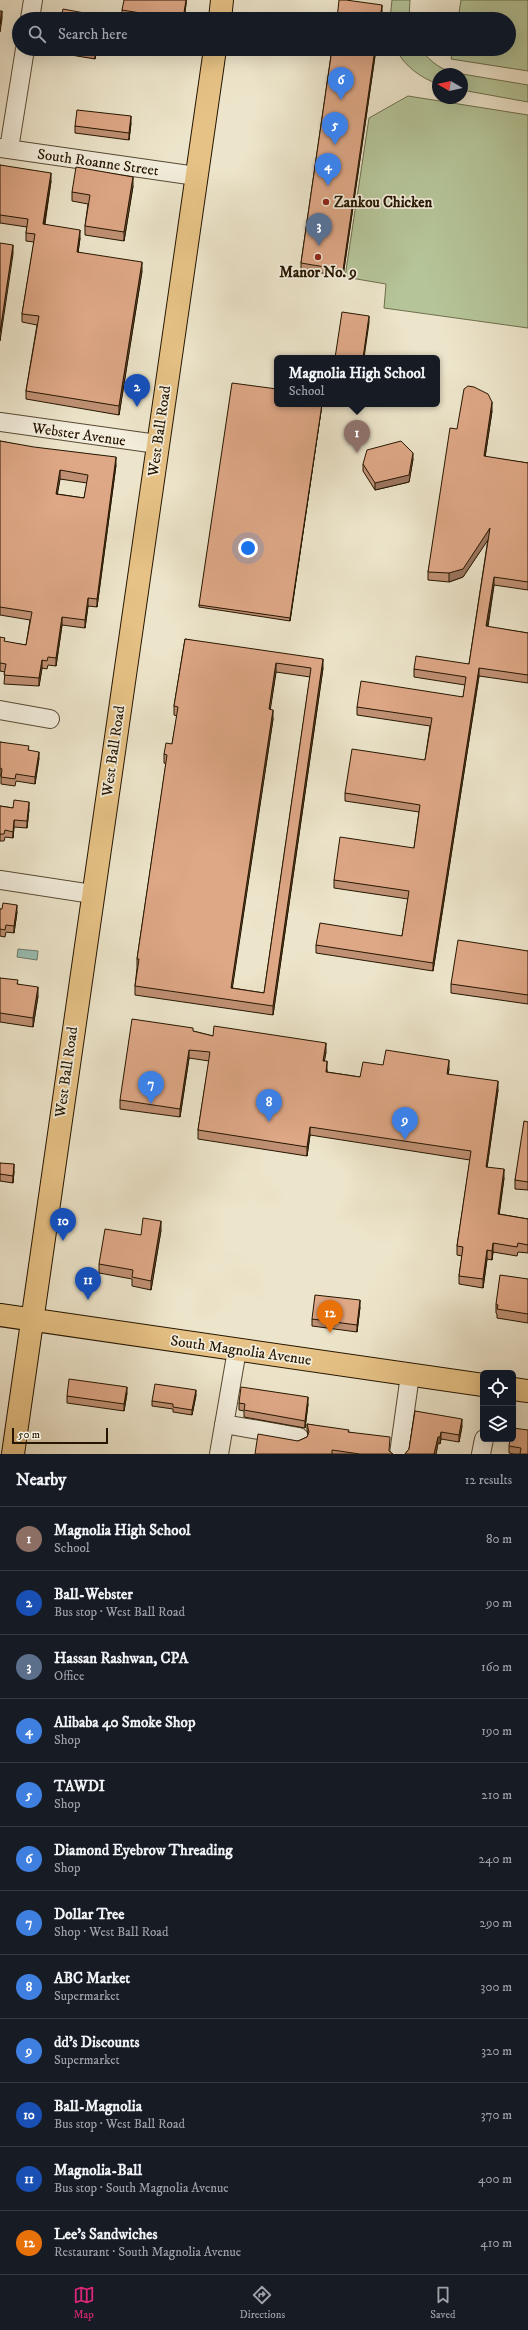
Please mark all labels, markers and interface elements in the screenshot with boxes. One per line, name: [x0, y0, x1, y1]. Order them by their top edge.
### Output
search box: [12, 12, 516, 56]
icon: search: [26, 23, 48, 45]
text: Search here: [58, 25, 127, 44]
pin: 6: [328, 67, 354, 100]
north arrow: [432, 68, 468, 104]
pin: 5: [322, 112, 348, 145]
street label: South Roanne Street: [36, 145, 160, 180]
pin: 4: [315, 153, 341, 186]
place label: Zankou Chicken: [334, 193, 433, 212]
marker: Zankou Chicken: [321, 197, 331, 207]
pin: 3: [306, 213, 332, 246]
marker: Manor No. 9: [313, 252, 323, 262]
place label: Manor No. 9: [279, 263, 357, 282]
popup: [274, 355, 440, 407]
text: Magnolia High School: [289, 364, 425, 383]
pin: 2: [124, 374, 150, 407]
text: School: [289, 383, 324, 399]
street label: West Ball Road: [144, 384, 175, 479]
street label: Webster Avenue: [30, 418, 127, 450]
pin: 1: [344, 420, 370, 453]
your location: [238, 538, 258, 558]
street label: West Ball Road: [98, 704, 129, 799]
street label: West Ball Road: [51, 1025, 82, 1120]
pin: 7: [138, 1071, 164, 1104]
pin: 8: [256, 1089, 282, 1122]
pin: 9: [392, 1107, 418, 1140]
pin: 10: [50, 1208, 76, 1241]
pin: 11: [75, 1267, 101, 1300]
pin: 12: [317, 1300, 343, 1333]
street label: South Magnolia Avenue: [169, 1331, 313, 1370]
map controls: [480, 1370, 516, 1442]
button: locate: [480, 1370, 516, 1406]
button: layers: [480, 1406, 516, 1442]
scale bar: [12, 1426, 108, 1445]
text: 50 m: [18, 1428, 40, 1442]
text: Nearby: [16, 1469, 66, 1491]
text: 12 results: [465, 1472, 512, 1488]
text: Magnolia High School: [54, 1521, 190, 1540]
text: 1: [27, 1531, 31, 1547]
text: 80 m: [486, 1531, 512, 1547]
text: School: [54, 1540, 90, 1556]
text: Ball-Webster: [54, 1585, 133, 1604]
text: 2: [26, 1595, 32, 1611]
text: 90 m: [486, 1595, 512, 1611]
text: Bus stop · West Ball Road: [54, 1604, 185, 1620]
text: Hassan Rashwan, CPA: [54, 1649, 188, 1668]
text: 3: [27, 1659, 31, 1675]
text: 160 m: [481, 1659, 512, 1675]
text: Office: [54, 1668, 84, 1684]
text: Alibaba 40 Smoke Shop: [54, 1713, 195, 1732]
text: 4: [25, 1723, 33, 1739]
text: 190 m: [481, 1723, 512, 1739]
text: Shop: [54, 1732, 80, 1748]
text: TAWDI: [54, 1777, 105, 1796]
text: 5: [26, 1787, 32, 1803]
text: 210 m: [481, 1787, 512, 1803]
text: Shop: [54, 1796, 80, 1812]
text: Diamond Eyebrow Threading: [54, 1841, 233, 1860]
text: 6: [26, 1851, 32, 1867]
text: 240 m: [479, 1851, 512, 1867]
text: Shop: [54, 1860, 80, 1876]
text: Dollar Tree: [54, 1905, 124, 1924]
text: 7: [26, 1915, 32, 1931]
text: 290 m: [480, 1915, 512, 1931]
text: Shop · West Ball Road: [54, 1924, 168, 1940]
text: ABC Market: [54, 1969, 130, 1988]
text: 8: [26, 1979, 32, 1995]
text: 300 m: [481, 1979, 512, 1995]
text: Supermarket: [54, 1988, 120, 2004]
text: dd's Discounts: [54, 2033, 139, 2052]
text: 9: [26, 2043, 32, 2059]
text: 320 m: [481, 2043, 512, 2059]
text: Supermarket: [54, 2052, 120, 2068]
text: Ball-Magnolia: [54, 2097, 142, 2116]
text: 10: [23, 2107, 35, 2123]
text: 370 m: [481, 2107, 512, 2123]
text: Bus stop · West Ball Road: [54, 2116, 185, 2132]
text: Magnolia-Ball: [54, 2161, 142, 2180]
text: 11: [24, 2171, 34, 2187]
text: 400 m: [478, 2171, 512, 2187]
text: Bus stop · South Magnolia Avenue: [54, 2180, 229, 2196]
text: Lee's Sandwiches: [54, 2225, 157, 2244]
text: 12: [23, 2235, 35, 2251]
text: 410 m: [480, 2235, 512, 2251]
text: Restaurant · South Magnolia Avenue: [54, 2244, 241, 2260]
tab: Map: [73, 2284, 95, 2322]
tab: Directions: [240, 2284, 285, 2322]
tab: Saved: [430, 2284, 455, 2322]

